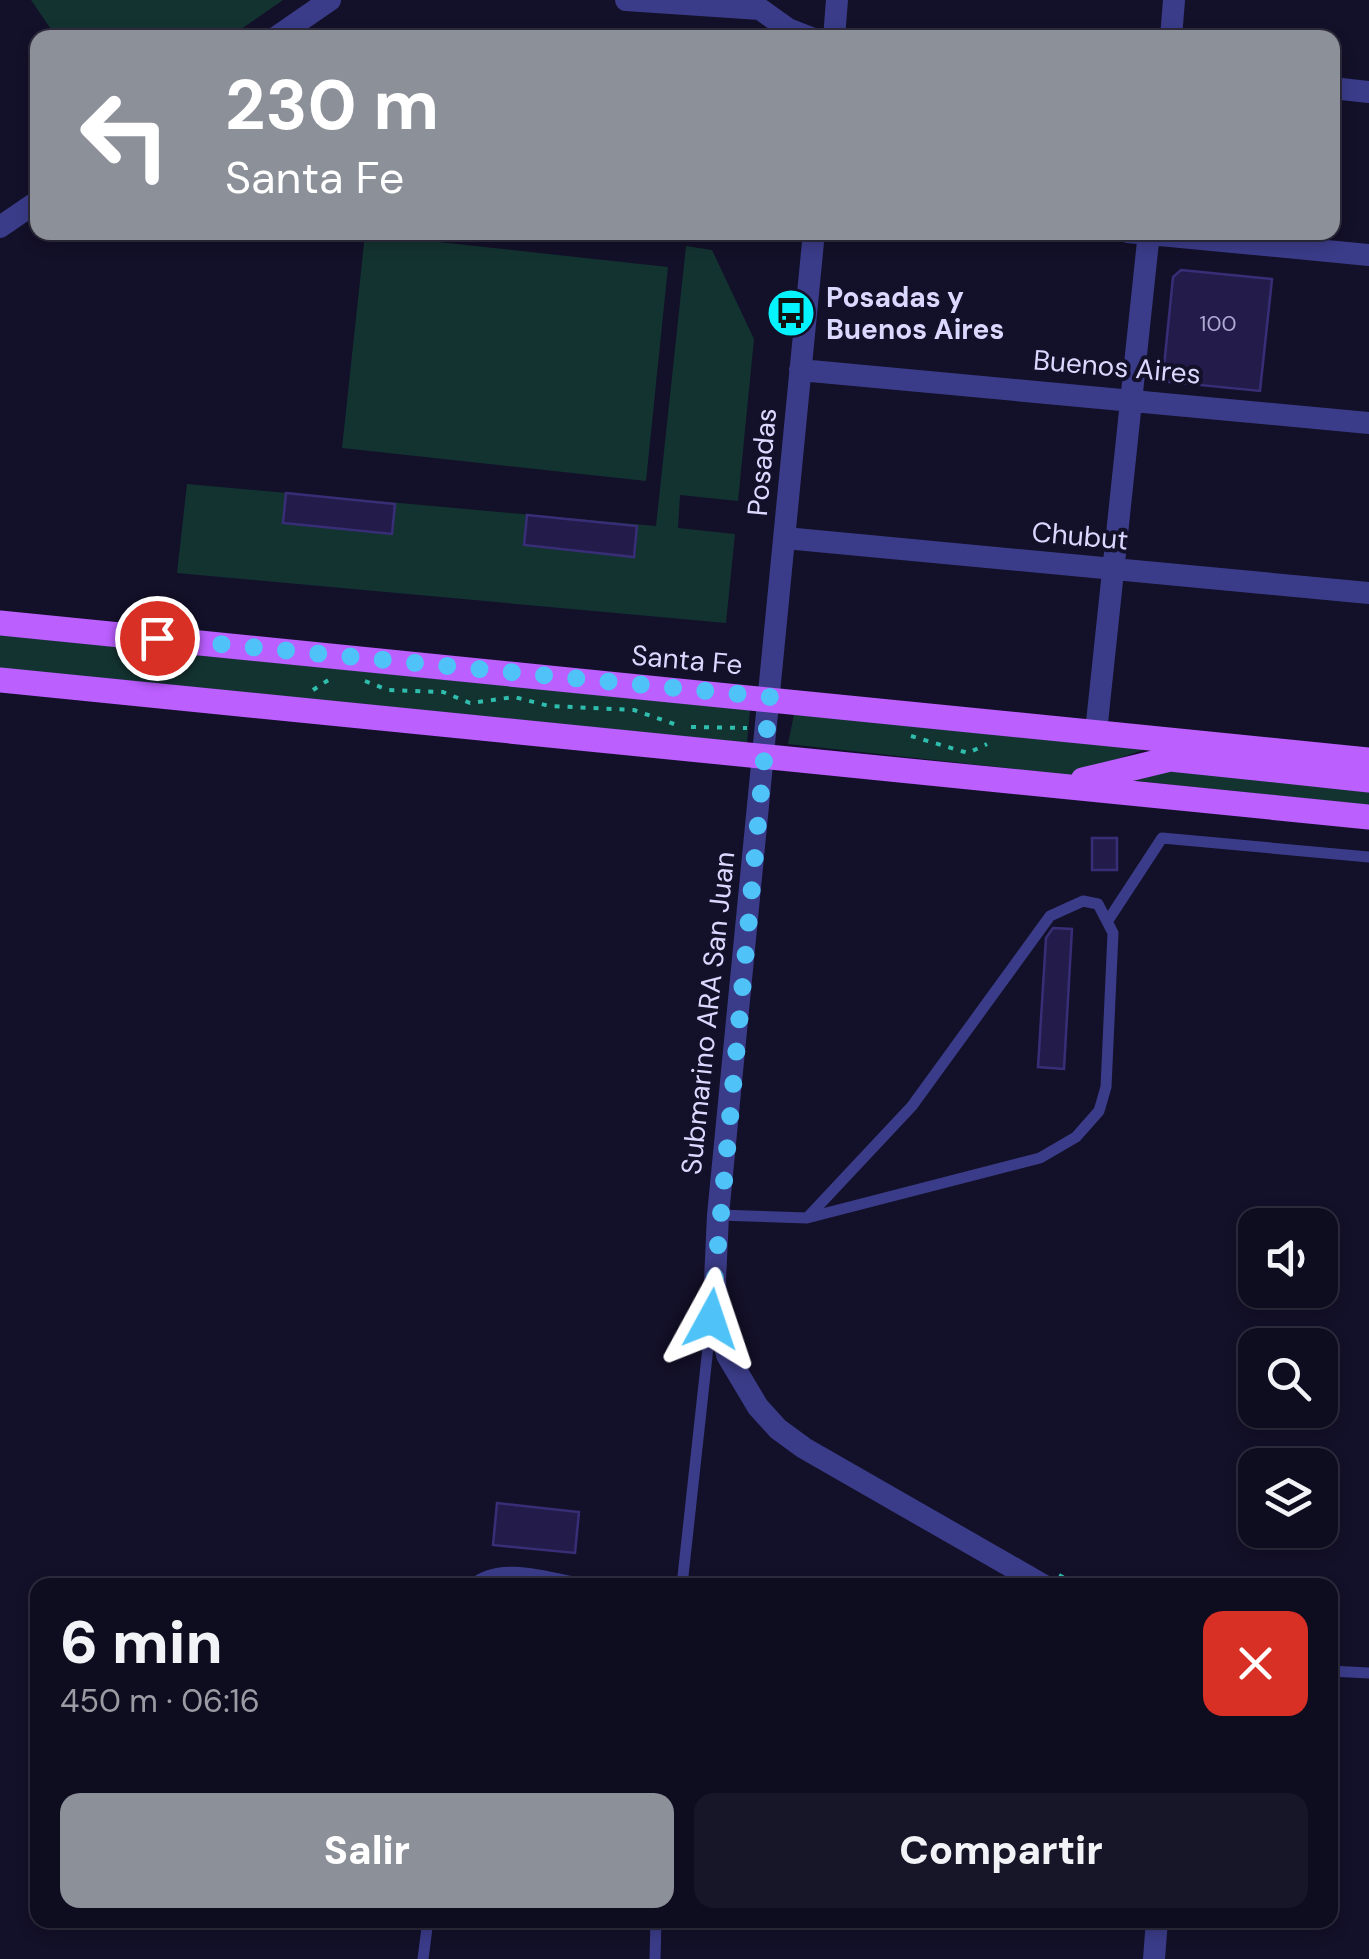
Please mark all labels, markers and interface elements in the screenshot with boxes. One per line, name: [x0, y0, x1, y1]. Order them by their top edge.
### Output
text: 230 m: [225, 60, 439, 151]
icon: left: [60, 70, 190, 200]
text: Santa Fe: [225, 148, 404, 207]
place label: Posadas y Buenos Aires: [826, 279, 1004, 348]
bus stop icon: Posadas y Buenos Aires: [765, 287, 817, 339]
house number: 100: [1200, 309, 1236, 338]
street label: Buenos Aires: [1032, 341, 1202, 393]
street label: Posadas: [739, 407, 785, 517]
street label: Chubut: [1030, 513, 1130, 559]
pin: [115, 596, 200, 681]
icon: arrive: [130, 611, 185, 666]
street label: Santa Fe: [630, 637, 744, 683]
street label: Submarino ARA San Juan: [673, 850, 743, 1176]
map controls: [1238, 1208, 1338, 1548]
button: sound: [1238, 1208, 1338, 1308]
position arrow: [659, 1267, 763, 1371]
button: search: [1238, 1328, 1338, 1428]
button: layers: [1238, 1448, 1338, 1548]
text: 6 min: [60, 1603, 223, 1682]
button: close: [1203, 1611, 1308, 1716]
text: 450 m · 06:16: [60, 1680, 260, 1722]
button: Salir: [60, 1793, 674, 1908]
button: Compartir: [694, 1793, 1308, 1908]

